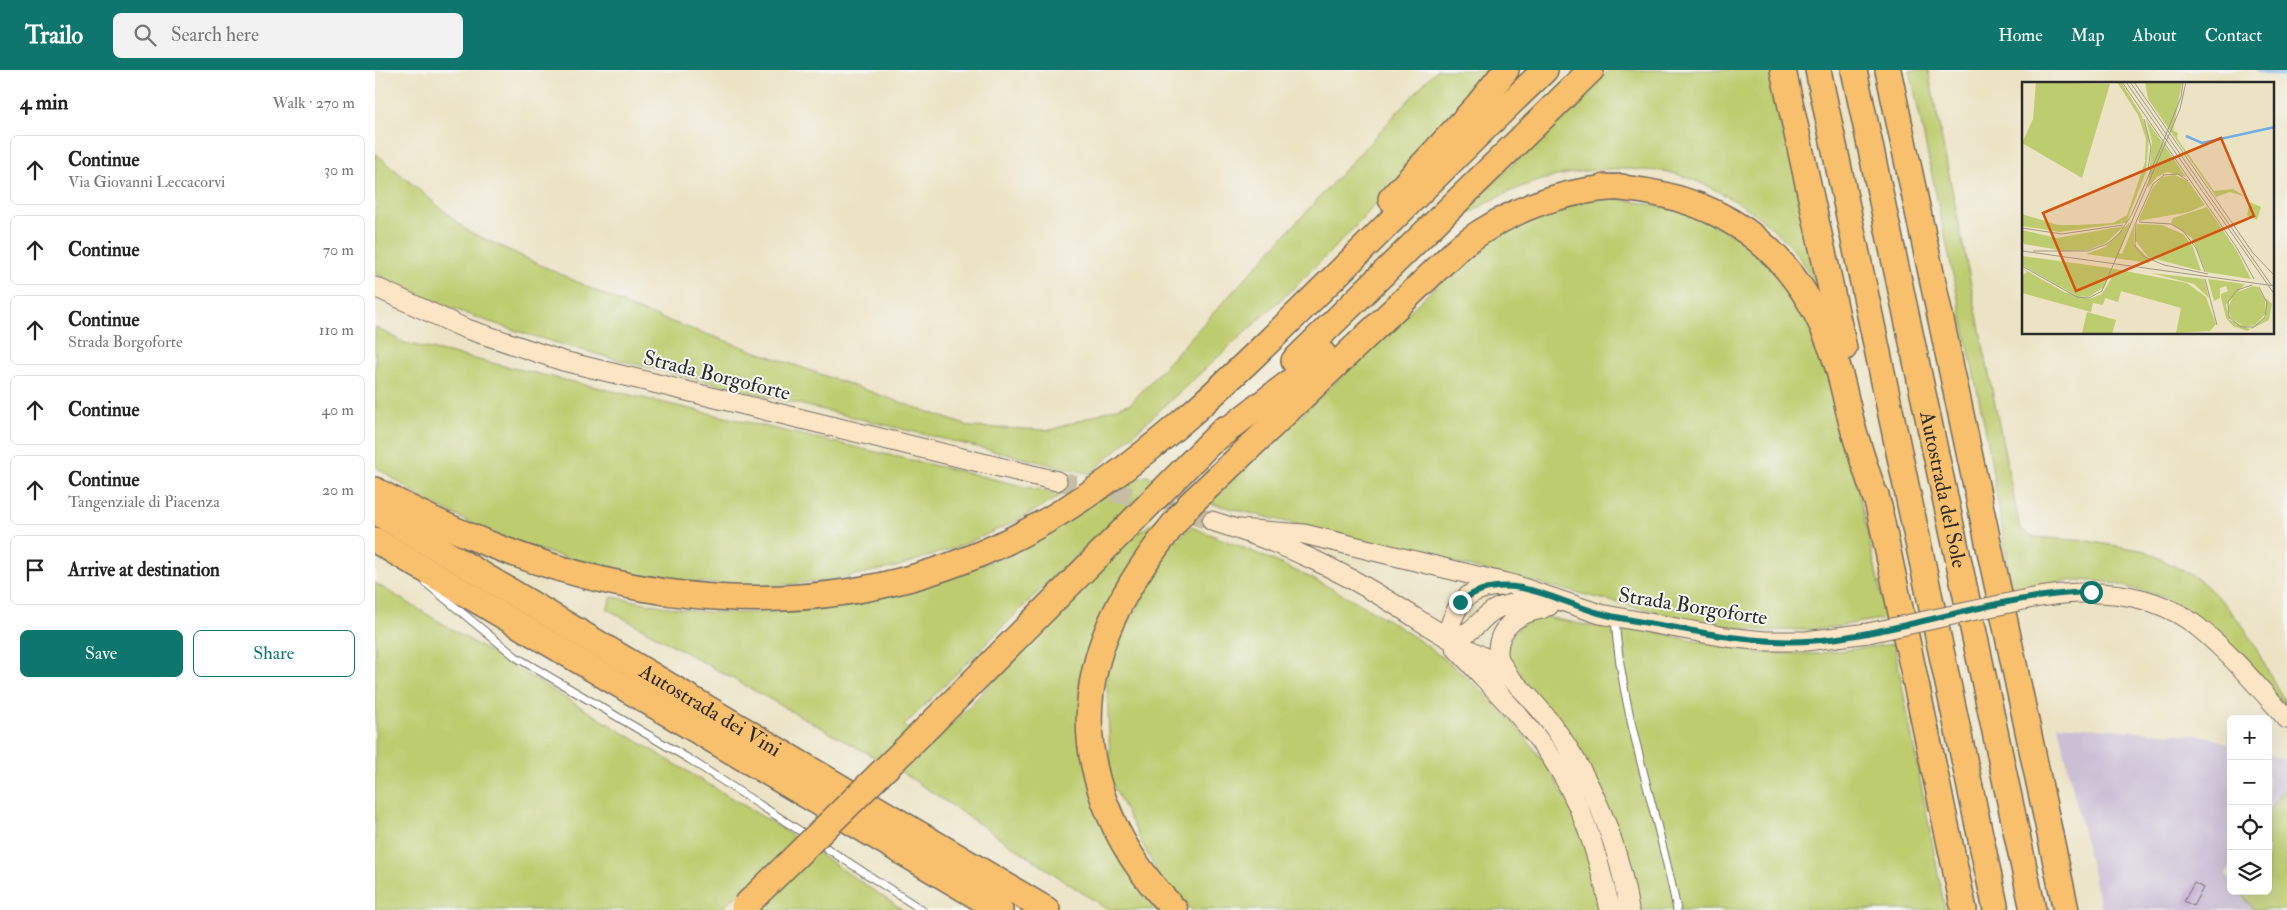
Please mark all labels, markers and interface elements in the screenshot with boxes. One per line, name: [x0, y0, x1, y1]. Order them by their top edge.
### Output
search box: [113, 13, 463, 58]
text: Trailo: [25, 20, 83, 51]
icon: search: [131, 21, 159, 49]
text: Search here: [171, 23, 259, 47]
text: Home: [1998, 24, 2043, 47]
text: Map: [2071, 24, 2105, 47]
text: About: [2133, 24, 2177, 47]
text: Contact: [2205, 24, 2262, 47]
inset map: [2022, 82, 2275, 335]
text: 4 min: [20, 89, 68, 116]
text: Walk · 270 m: [273, 93, 355, 113]
text: Continue: [68, 148, 139, 172]
icon: ahead: [21, 156, 49, 184]
text: 30 m: [324, 160, 354, 180]
text: Via Giovanni Leccacorvi: [68, 172, 225, 192]
icon: ahead: [21, 236, 49, 264]
text: Continue: [68, 238, 139, 262]
text: 70 m: [323, 240, 354, 260]
text: Continue: [68, 308, 139, 332]
icon: ahead: [21, 316, 49, 344]
text: 110 m: [319, 320, 354, 340]
text: Strada Borgoforte: [68, 332, 183, 352]
street label: Strada Borgoforte: [641, 344, 793, 407]
icon: ahead: [21, 396, 49, 424]
text: Continue: [68, 398, 139, 422]
text: 40 m: [321, 400, 354, 420]
street label: Autostrada del Sole: [1913, 408, 1973, 571]
text: Continue: [68, 468, 139, 492]
icon: ahead: [21, 476, 49, 504]
text: 20 m: [322, 480, 354, 500]
text: Tangenziale di Piacenza: [68, 492, 220, 512]
icon: arrive: [21, 556, 49, 584]
text: Arrive at destination: [68, 558, 220, 582]
street label: Strada Borgoforte: [1616, 581, 1770, 632]
route start: [2080, 581, 2103, 604]
route end: [1449, 591, 1472, 614]
button: Save: [20, 630, 183, 677]
button: Share: [193, 630, 355, 677]
street label: Autostrada dei Vini: [633, 657, 786, 763]
map controls: [2227, 715, 2272, 895]
button: +: [2227, 715, 2272, 760]
button: −: [2227, 760, 2272, 805]
button: locate: [2227, 805, 2272, 850]
button: layers: [2227, 850, 2272, 895]

